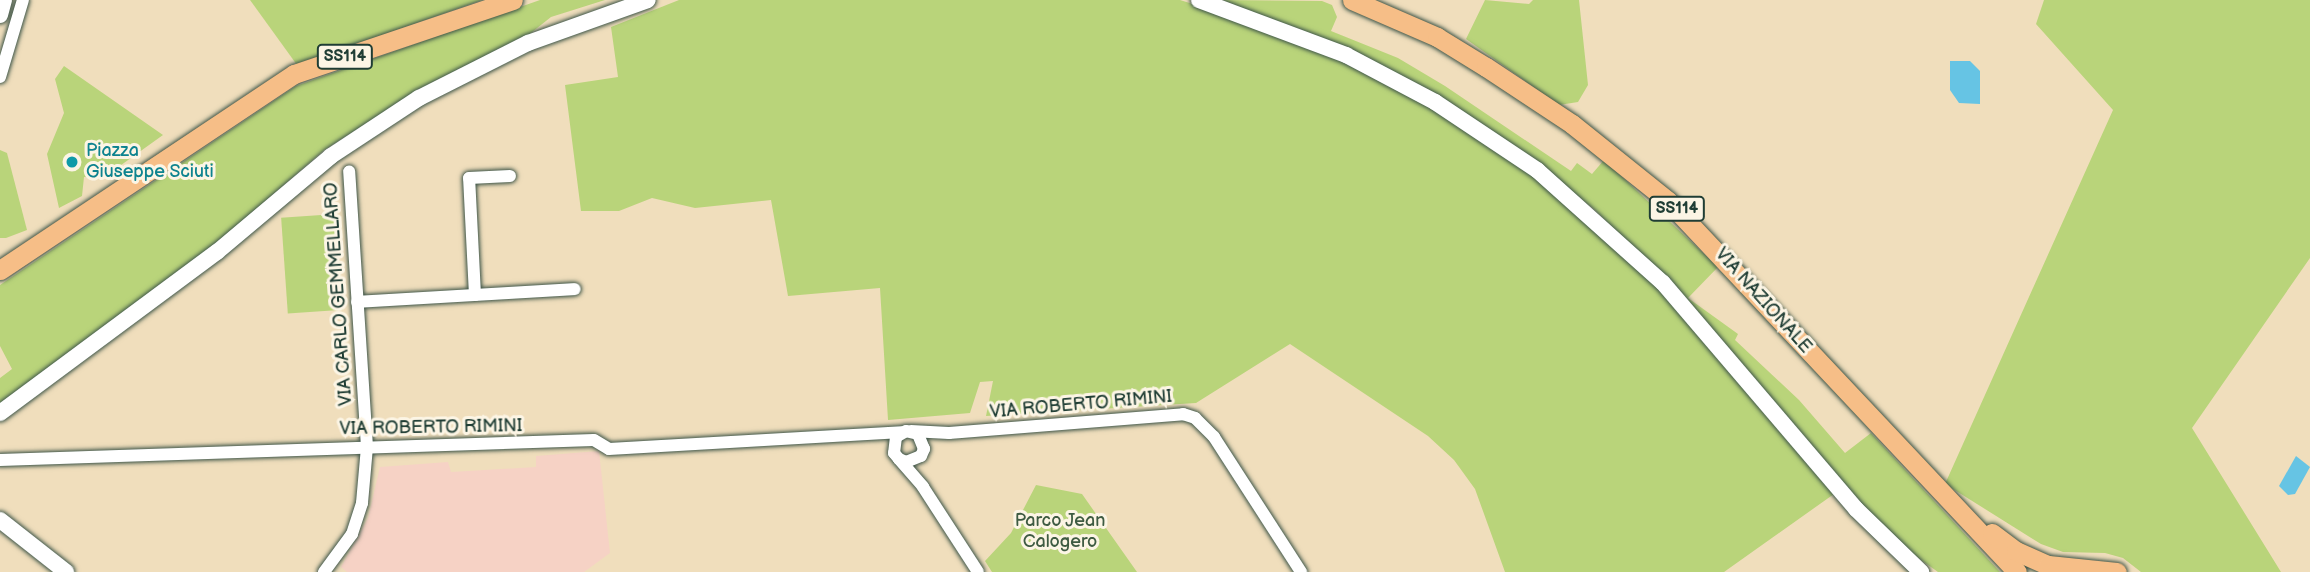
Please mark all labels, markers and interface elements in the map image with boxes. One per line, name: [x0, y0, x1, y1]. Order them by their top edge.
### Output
road number: SS114: [315, 44, 375, 69]
place label: Piazza Giuseppe Sciuti: [86, 141, 214, 184]
marker: Piazza Giuseppe Sciuti: [64, 154, 80, 170]
street label: VIA CARLO GEMMELLARO: [320, 181, 358, 407]
road number: SS114: [1647, 196, 1707, 222]
street label: VIA NAZIONALE: [1710, 244, 1816, 358]
street label: VIA ROBERTO RIMINI: [989, 386, 1173, 424]
street label: VIA ROBERTO RIMINI: [339, 416, 523, 440]
park label: Parco Jean Calogero: [1014, 511, 1106, 554]

